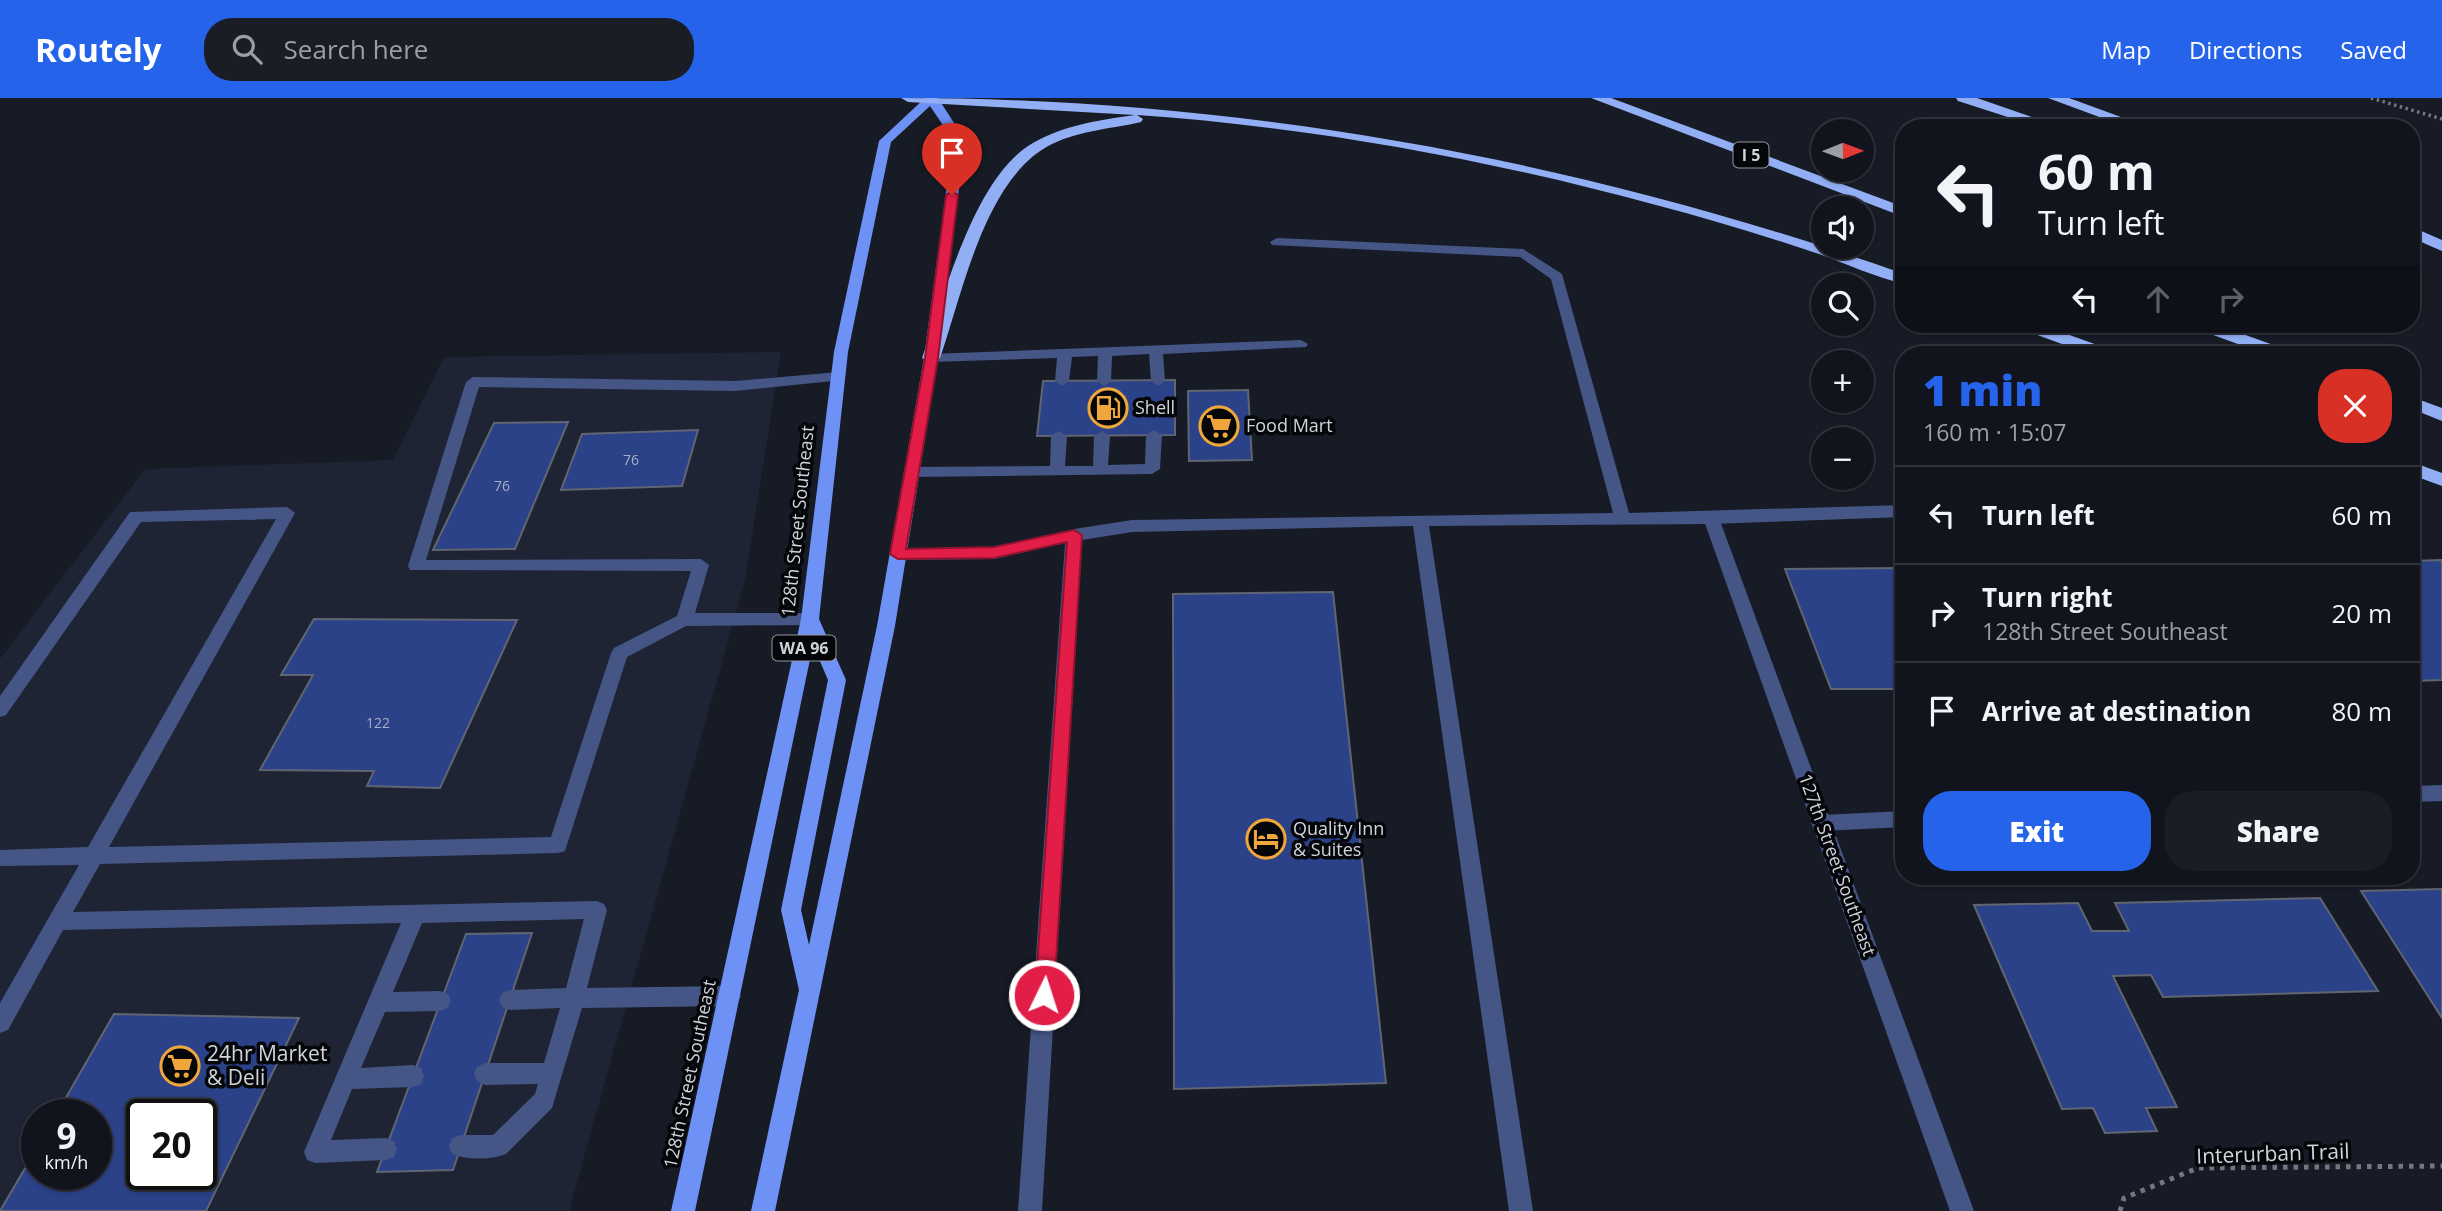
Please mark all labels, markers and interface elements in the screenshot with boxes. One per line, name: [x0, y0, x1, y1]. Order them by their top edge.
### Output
search box: [204, 18, 694, 81]
text: Routely: [35, 27, 162, 72]
icon: search: [228, 30, 266, 68]
text: Search here: [284, 31, 428, 67]
text: Map: [2101, 33, 2151, 66]
text: Directions: [2189, 33, 2302, 66]
text: Saved: [2340, 33, 2407, 66]
north arrow: [1811, 119, 1874, 182]
map controls: [1811, 119, 1874, 490]
pin: [922, 123, 982, 195]
icon: arrive: [933, 134, 971, 172]
text: 60 m: [2038, 138, 2155, 204]
road number: I 5: [1734, 142, 1768, 167]
icon: left: [1923, 147, 2014, 238]
button: sound: [1811, 196, 1874, 259]
text: Turn left: [2038, 201, 2164, 244]
button: search: [1811, 273, 1874, 336]
icon: left: [2066, 280, 2104, 318]
icon: ahead: [2139, 280, 2177, 318]
icon: right: [2212, 280, 2250, 318]
button: +: [1811, 350, 1874, 413]
text: 1 min: [1923, 361, 2042, 418]
button: close: [2318, 369, 2392, 443]
fuel station icon: Shell: [1087, 387, 1129, 429]
place label: Shell: [1135, 395, 1175, 419]
supermarket icon: Food Mart: [1198, 405, 1240, 447]
place label: Food Mart: [1246, 413, 1333, 437]
text: 160 m · 15:07: [1923, 416, 2066, 448]
street label: 128th Street Southeast: [775, 424, 819, 618]
button: −: [1811, 427, 1874, 490]
house number: 76: [623, 450, 639, 469]
house number: 76: [494, 476, 510, 495]
icon: left: [1923, 496, 1961, 534]
text: Turn left: [1982, 497, 2094, 533]
text: 60 m: [2331, 497, 2392, 533]
text: Turn right: [1982, 579, 2113, 615]
icon: right: [1923, 594, 1961, 632]
text: 20 m: [2331, 595, 2392, 631]
text: 128th Street Southeast: [1982, 615, 2228, 647]
road number: WA 96: [772, 636, 836, 660]
icon: arrive: [1923, 692, 1961, 730]
text: Arrive at destination: [1982, 693, 2251, 729]
text: 80 m: [2331, 693, 2392, 729]
house number: 122: [366, 713, 390, 732]
street label: 127th Street Southeast: [1794, 770, 1882, 959]
button: Exit: [1923, 791, 2151, 871]
button: Share: [2165, 791, 2392, 871]
place label: Quality Inn & Suites: [1293, 816, 1384, 861]
hotel icon: Quality Inn & Suites: [1245, 818, 1287, 860]
position arrow: [1007, 958, 1081, 1032]
street label: 128th Street Southeast: [657, 977, 721, 1170]
place label: 24hr Market & Deli: [207, 1039, 327, 1091]
supermarket icon: 24hr Market & Deli: [159, 1045, 201, 1087]
speed limit sign: 20: [126, 1099, 217, 1190]
text: 9: [56, 1112, 77, 1159]
street label: Interurban Trail: [2196, 1136, 2350, 1170]
text: km/h: [45, 1150, 88, 1174]

